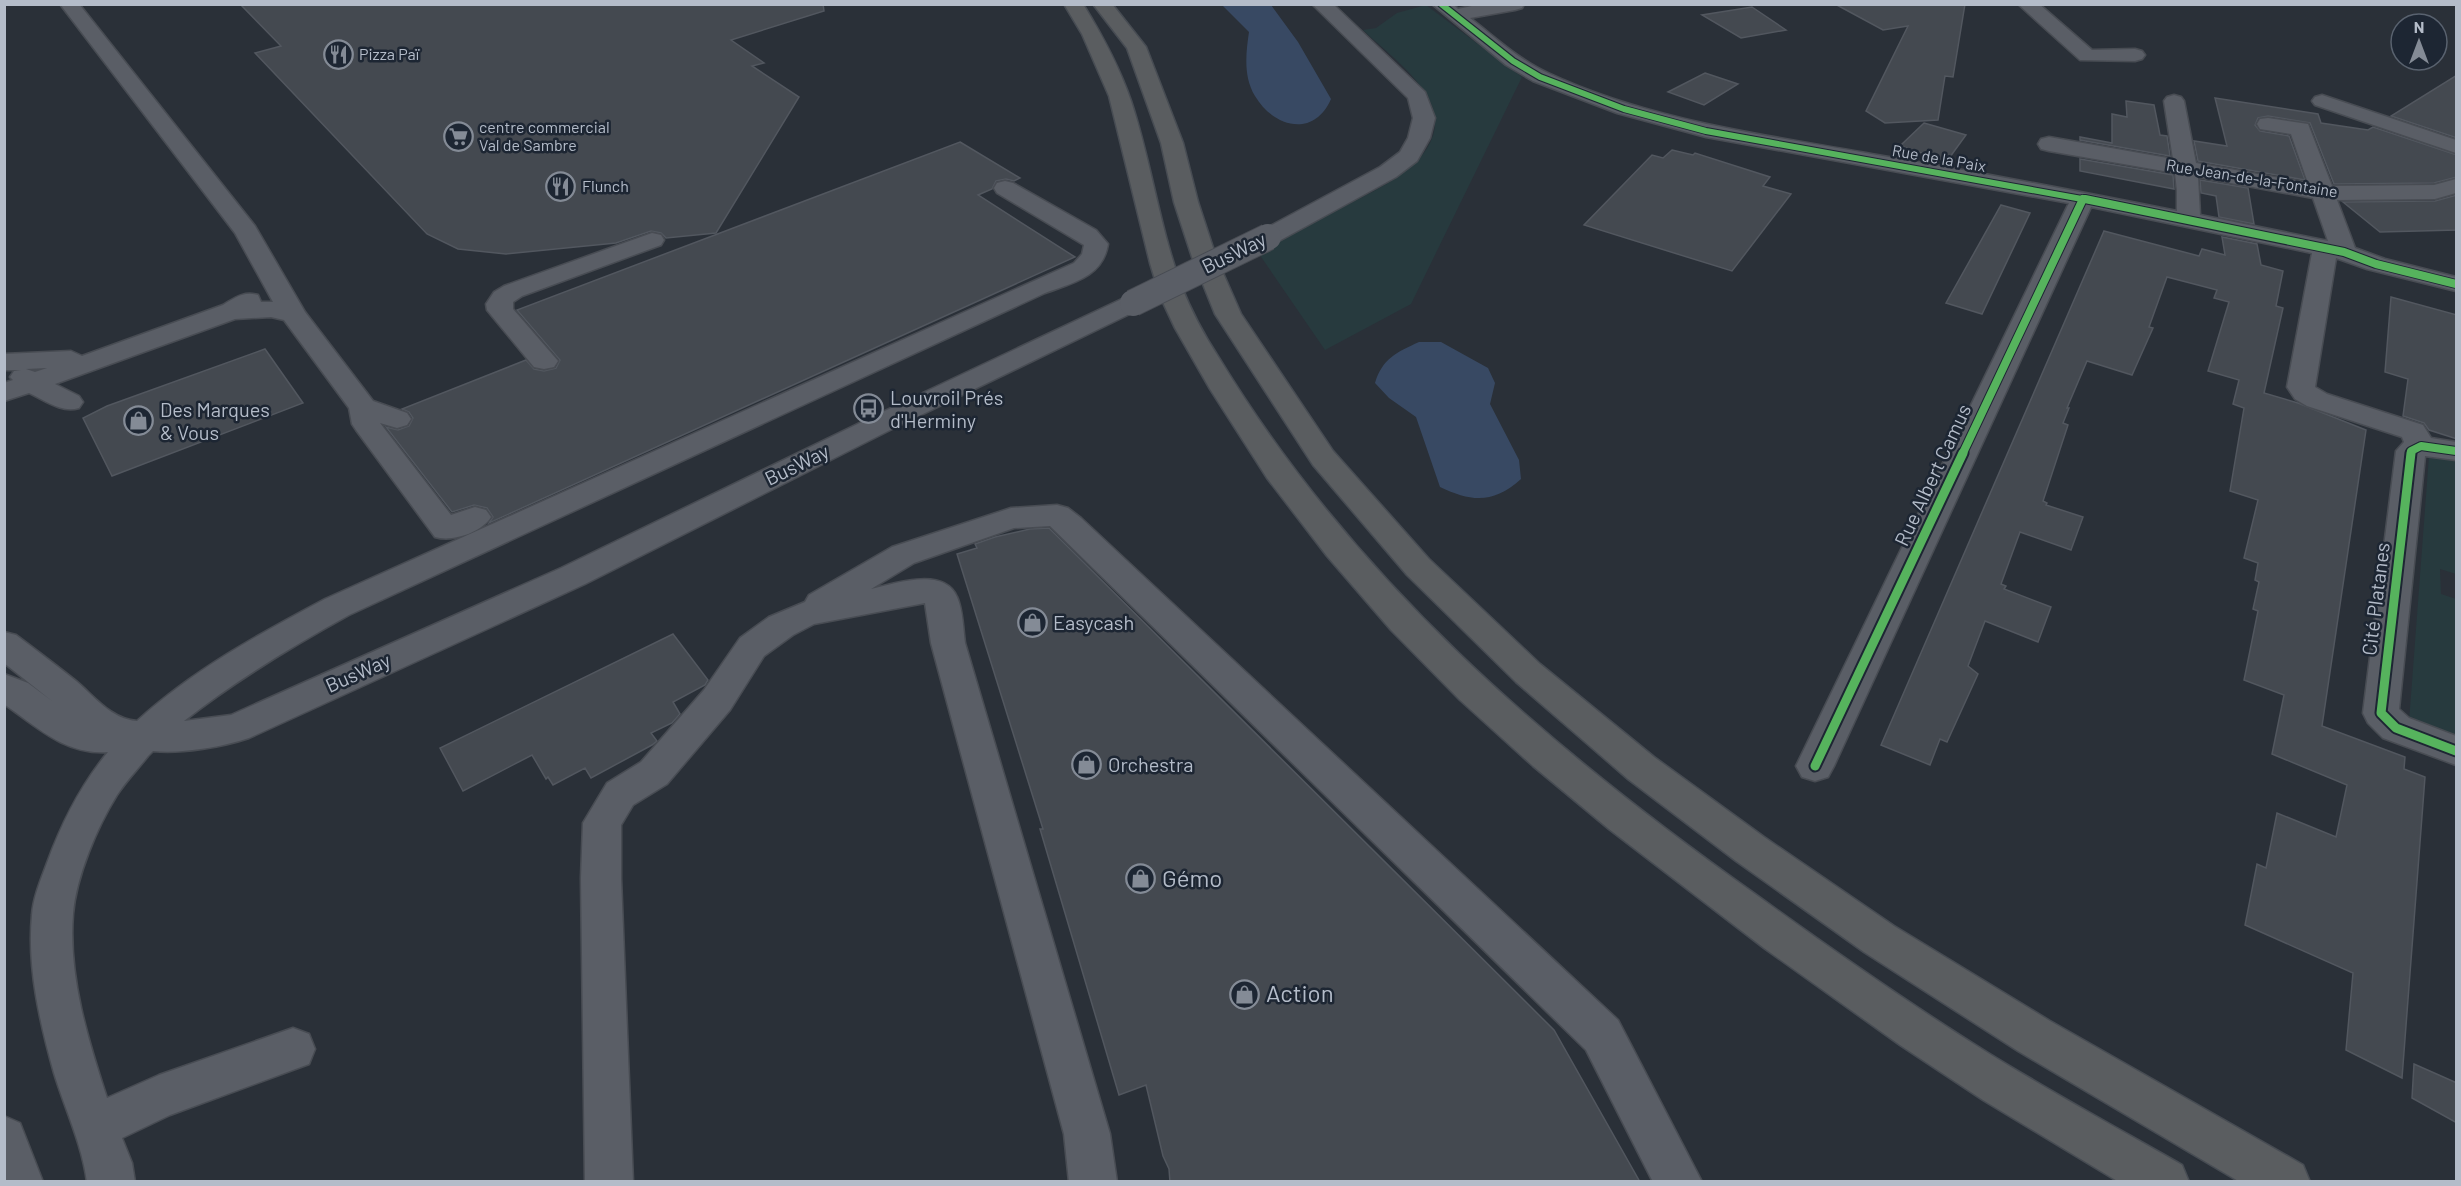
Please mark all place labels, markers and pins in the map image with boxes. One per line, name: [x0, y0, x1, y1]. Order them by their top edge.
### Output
restaurant icon: Pizza Paï: [322, 38, 354, 70]
place label: Pizza Paï: [359, 44, 420, 63]
place label: centre commercial Val de Sambre: [479, 117, 610, 154]
supermarket icon: centre commercial Val de Sambre: [442, 120, 474, 152]
restaurant icon: Flunch: [545, 170, 577, 202]
place label: Flunch: [582, 176, 629, 195]
place label: Louvroil Prés d'Herminy: [890, 385, 1003, 432]
bus stop icon: Louvroil Prés d'Herminy: [853, 393, 885, 425]
place label: Des Marques & Vous: [160, 397, 270, 444]
shop icon: Des Marques & Vous: [123, 405, 155, 437]
shop icon: Easycash: [1016, 607, 1048, 639]
place label: Easycash: [1053, 610, 1134, 634]
shop icon: Orchestra: [1071, 749, 1103, 781]
place label: Orchestra: [1108, 752, 1193, 776]
shop icon: Gémo: [1125, 863, 1157, 895]
place label: Gémo: [1162, 863, 1222, 892]
shop icon: Action: [1229, 978, 1261, 1010]
place label: Action: [1266, 978, 1334, 1007]

